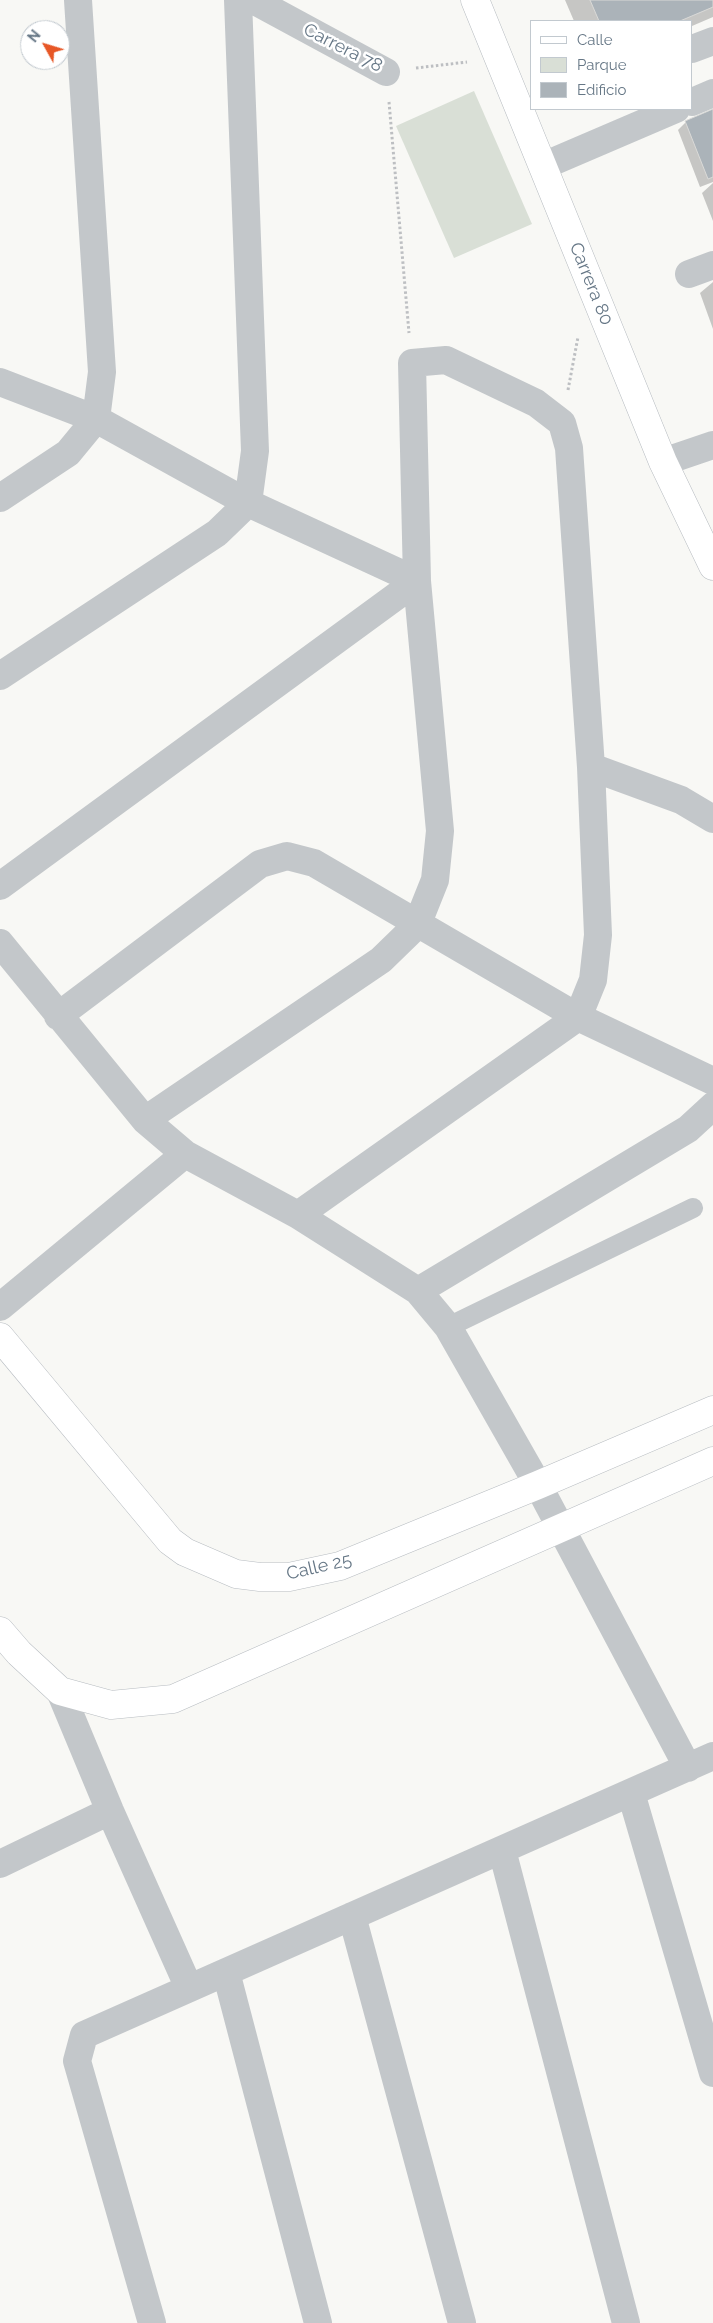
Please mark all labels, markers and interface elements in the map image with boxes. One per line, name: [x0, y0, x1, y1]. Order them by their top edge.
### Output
street label: Carrera 78: [300, 19, 386, 77]
north arrow: [20, 20, 70, 70]
legend: [530, 20, 693, 110]
text: N: [25, 27, 44, 45]
text: Calle: [577, 31, 612, 49]
text: Parque: [577, 56, 626, 74]
text: Edificio: [577, 81, 627, 99]
street label: Carrera 80: [565, 239, 617, 329]
street label: Calle 25: [284, 1549, 354, 1585]

